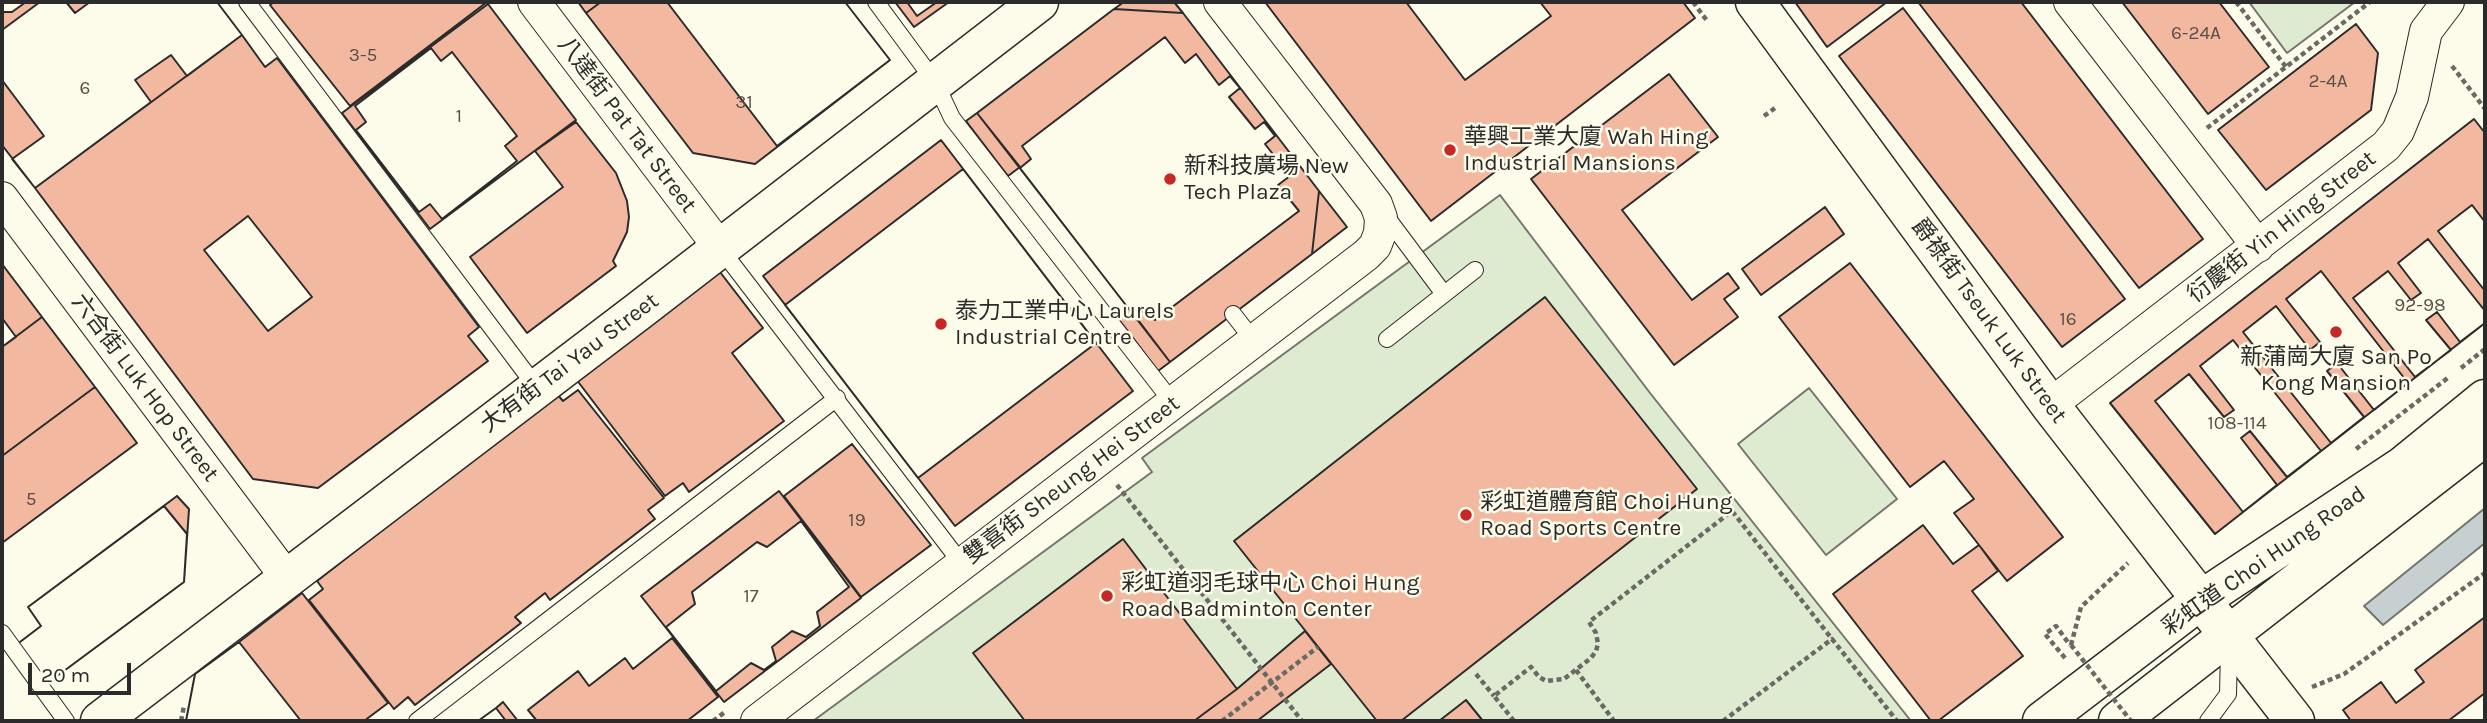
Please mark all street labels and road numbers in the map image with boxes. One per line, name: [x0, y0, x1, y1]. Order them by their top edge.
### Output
street label: 八達街 Pat Tat Street: [552, 31, 702, 219]
street label: 衍慶街 Yin Hing Street: [2183, 145, 2381, 309]
street label: 爵祿街 Tseuk Luk Street: [1905, 213, 2073, 429]
street label: 大有街 Tai Yau Street: [476, 287, 664, 439]
street label: 六合街 Luk Hop Street: [66, 289, 224, 487]
street label: 雙喜街 Sheung Hei Street: [959, 390, 1185, 570]
street label: 彩虹道 Choi Hung Road: [2157, 480, 2371, 642]

